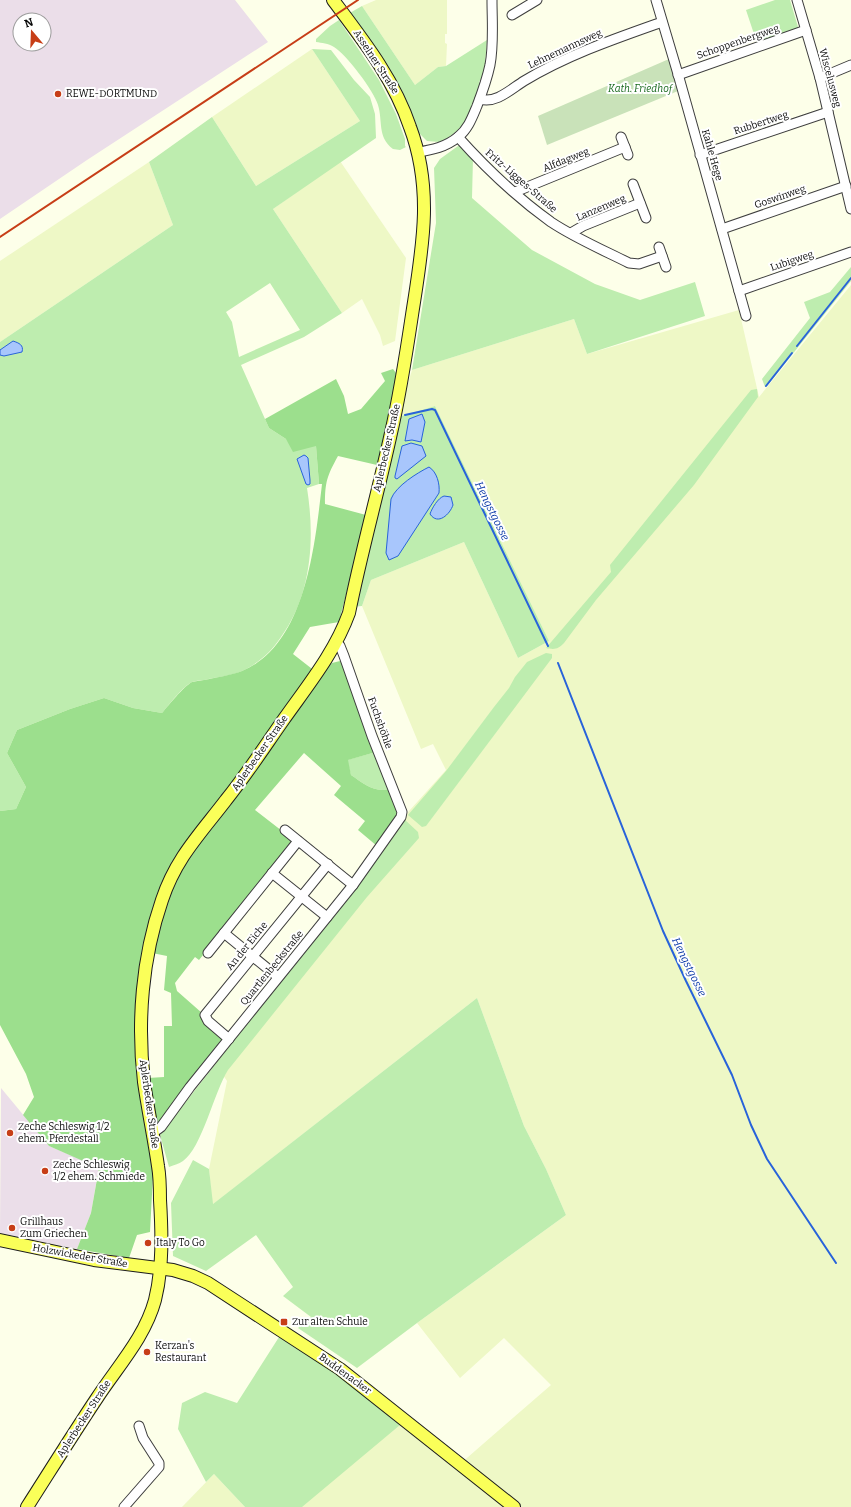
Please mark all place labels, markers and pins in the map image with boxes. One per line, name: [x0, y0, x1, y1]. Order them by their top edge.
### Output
place label: REWE-DORTMUND: [66, 88, 157, 100]
marker: REWE-DORTMUND: [53, 89, 63, 99]
place label: Zeche Schleswig 1/2 ehem. Pferdestall: [18, 1121, 109, 1145]
marker: Zeche Schleswig 1/2 ehem. Pferdestall: [5, 1128, 15, 1138]
place label: Zeche Schleswig 1/2 ehem. Schmiede: [53, 1159, 145, 1183]
marker: Zeche Schleswig 1/2 ehem. Schmiede: [40, 1166, 50, 1176]
place label: Grillhaus Zum Griechen: [20, 1216, 87, 1240]
marker: Grillhaus Zum Griechen: [7, 1223, 17, 1233]
place label: Italy To Go: [156, 1237, 205, 1249]
marker: Italy To Go: [143, 1238, 153, 1248]
place label: Zur alten Schule: [292, 1316, 368, 1328]
marker: Zur alten Schule: [279, 1317, 289, 1327]
place label: Kerzan's Restaurant: [155, 1340, 207, 1364]
marker: Kerzan's Restaurant: [142, 1347, 152, 1357]

